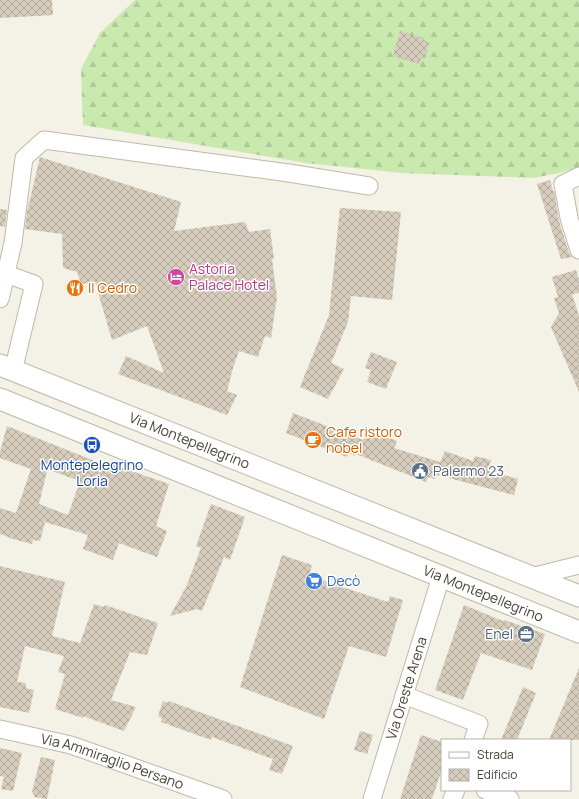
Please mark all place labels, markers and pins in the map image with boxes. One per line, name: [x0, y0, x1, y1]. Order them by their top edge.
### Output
place label: Astoria Palace Hotel: [189, 259, 269, 294]
hotel icon: Astoria Palace Hotel: [166, 267, 186, 287]
restaurant icon: Il Cedro: [65, 278, 85, 298]
place label: Il Cedro: [88, 278, 137, 297]
place label: Cafe ristoro nobel: [326, 422, 402, 457]
cafe icon: Cafe ristoro nobel: [303, 430, 323, 450]
bus stop icon: Montepelegrino Loria: [82, 435, 102, 455]
place label: Montepelegrino Loria: [41, 455, 143, 490]
public building icon: Palermo 23: [410, 461, 430, 481]
place label: Palermo 23: [433, 461, 504, 480]
supermarket icon: Decò: [304, 571, 324, 591]
place label: Decò: [327, 571, 360, 590]
place label: Enel: [485, 624, 513, 643]
office icon: Enel: [516, 624, 536, 644]

